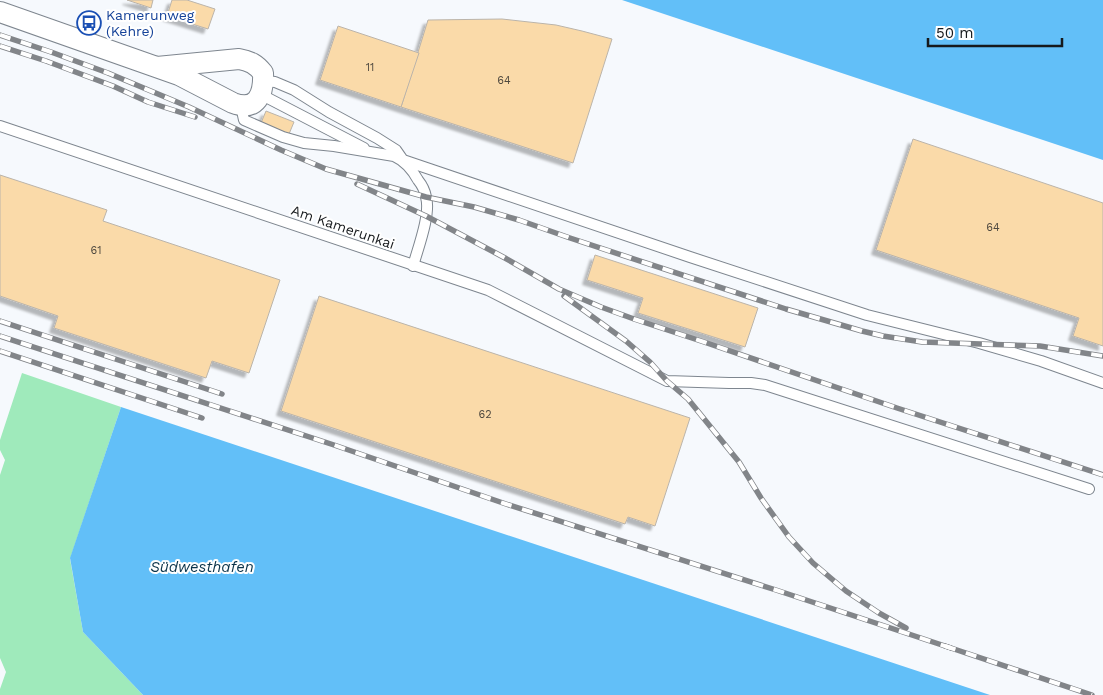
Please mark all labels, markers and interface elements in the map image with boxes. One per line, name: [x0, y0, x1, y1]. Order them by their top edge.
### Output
place label: Kamerunweg (Kehre): [106, 7, 195, 39]
bus stop icon: Kamerunweg (Kehre): [76, 10, 102, 36]
scale bar: [928, 15, 1062, 47]
text: 50 m: [936, 24, 973, 42]
house number: 11: [366, 61, 374, 74]
house number: 64: [497, 74, 511, 87]
street label: Am Kamerunkai: [289, 202, 397, 252]
house number: 64: [986, 221, 1000, 234]
house number: 61: [91, 244, 101, 257]
house number: 62: [478, 408, 492, 421]
water label: Südwesthafen: [150, 558, 254, 576]

